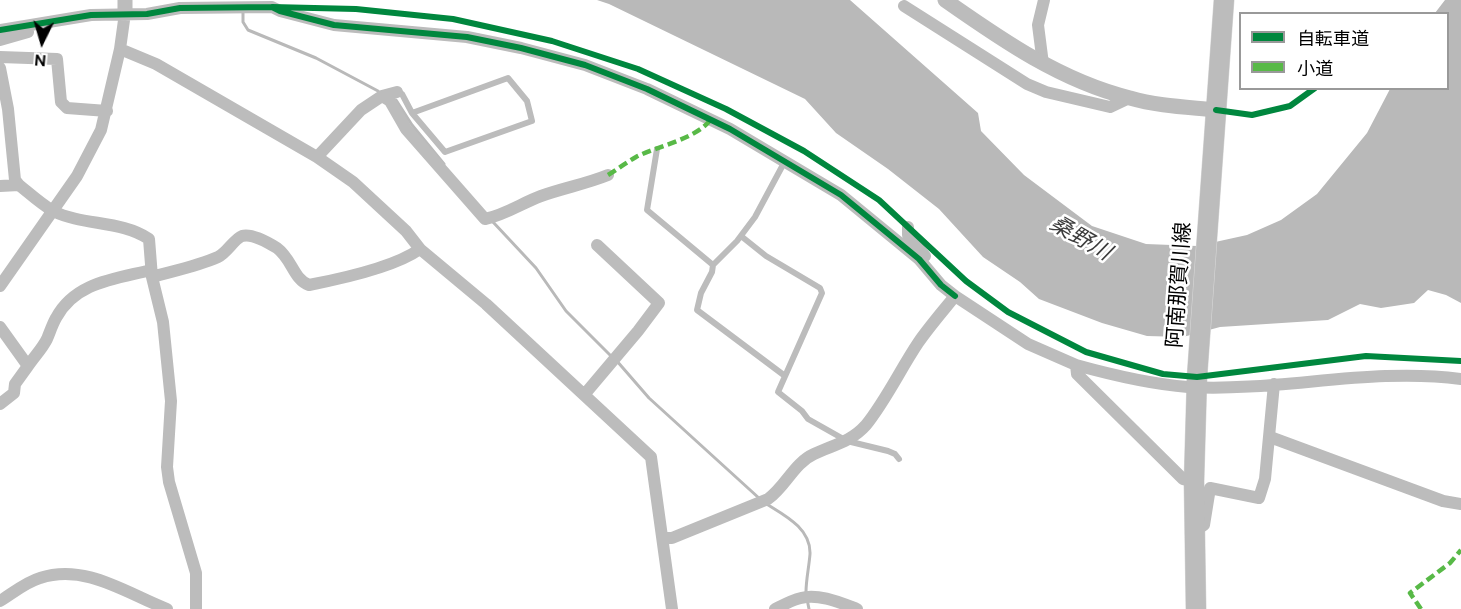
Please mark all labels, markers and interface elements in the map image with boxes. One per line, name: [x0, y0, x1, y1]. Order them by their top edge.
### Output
north arrow: [12, 12, 72, 72]
legend: [1239, 12, 1449, 90]
text: 自転車道: [1297, 27, 1369, 51]
text: N: [34, 49, 47, 71]
text: 小道: [1297, 57, 1333, 81]
water label: 桑野川: [1045, 211, 1115, 267]
street label: 阿南那賀川線: [1163, 221, 1197, 349]

